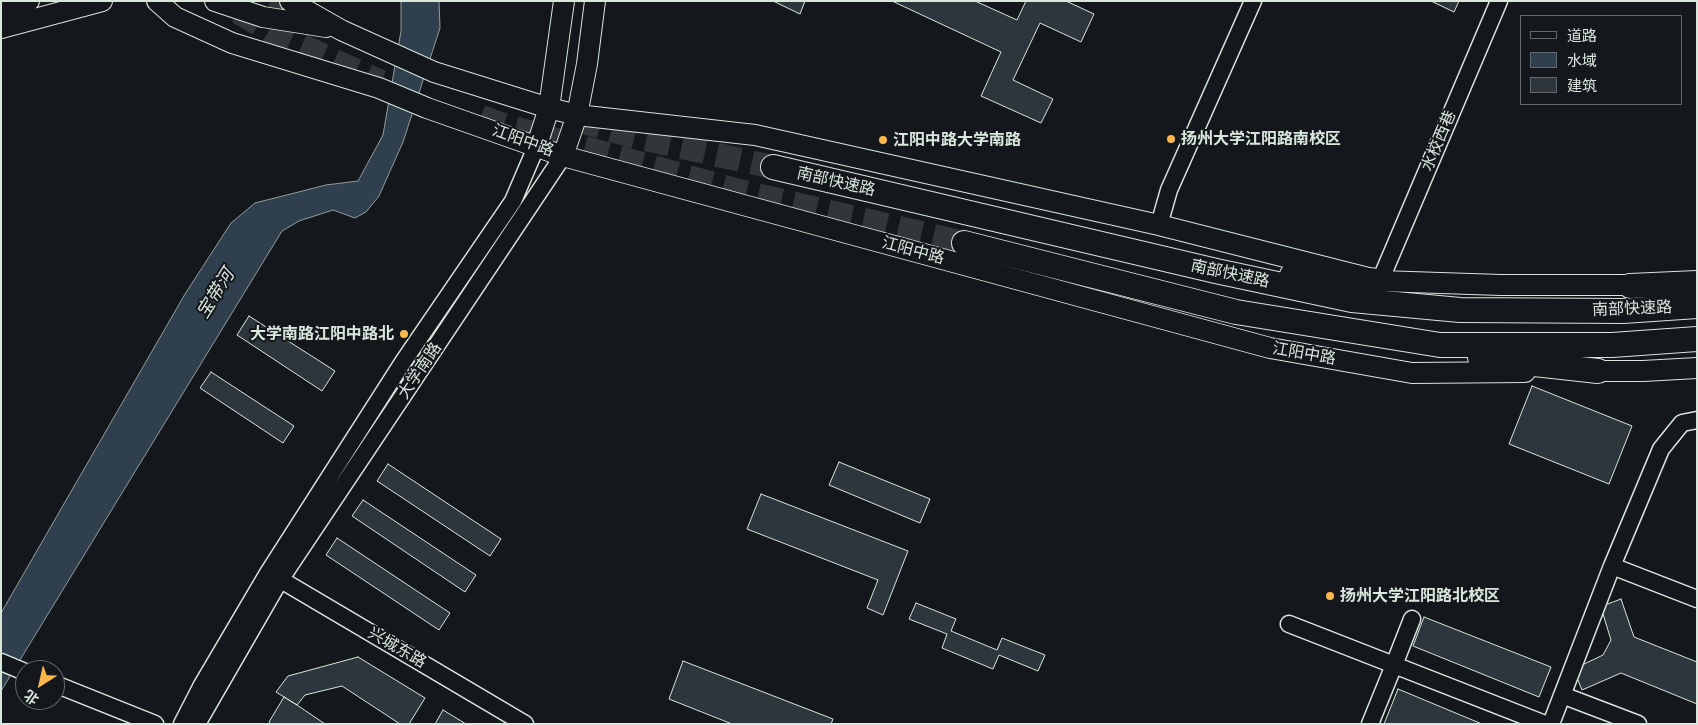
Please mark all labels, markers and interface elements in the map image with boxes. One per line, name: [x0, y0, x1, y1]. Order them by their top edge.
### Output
legend: [1520, 15, 1683, 105]
text: 道路: [1567, 27, 1597, 45]
text: 水域: [1567, 52, 1597, 70]
text: 建筑: [1567, 77, 1597, 95]
street label: 水校西巷: [1418, 108, 1460, 174]
street label: 江阳中路: [490, 121, 556, 161]
place label: 扬州大学江阳路南校区: [1181, 129, 1341, 149]
place label: 江阳中路大学南路: [893, 130, 1021, 150]
marker: 扬州大学江阳路南校区: [1165, 133, 1177, 145]
marker: 江阳中路大学南路: [877, 134, 889, 146]
street label: 南部快速路: [795, 164, 877, 200]
street label: 江阳中路: [880, 233, 946, 269]
street label: 南部快速路: [1189, 256, 1271, 292]
water label: 宝带河: [193, 265, 239, 323]
street label: 南部快速路: [1592, 298, 1672, 320]
place label: 大学南路江阳中路北: [250, 324, 394, 344]
marker: 大学南路江阳中路北: [398, 328, 410, 340]
street label: 大学南路: [394, 339, 446, 403]
street label: 江阳中路: [1271, 339, 1337, 369]
place label: 扬州大学江阳路北校区: [1340, 586, 1500, 606]
marker: 扬州大学江阳路北校区: [1324, 590, 1336, 602]
street label: 兴城东路: [364, 624, 430, 672]
north arrow: [15, 660, 65, 710]
text: 北: [21, 686, 42, 708]

